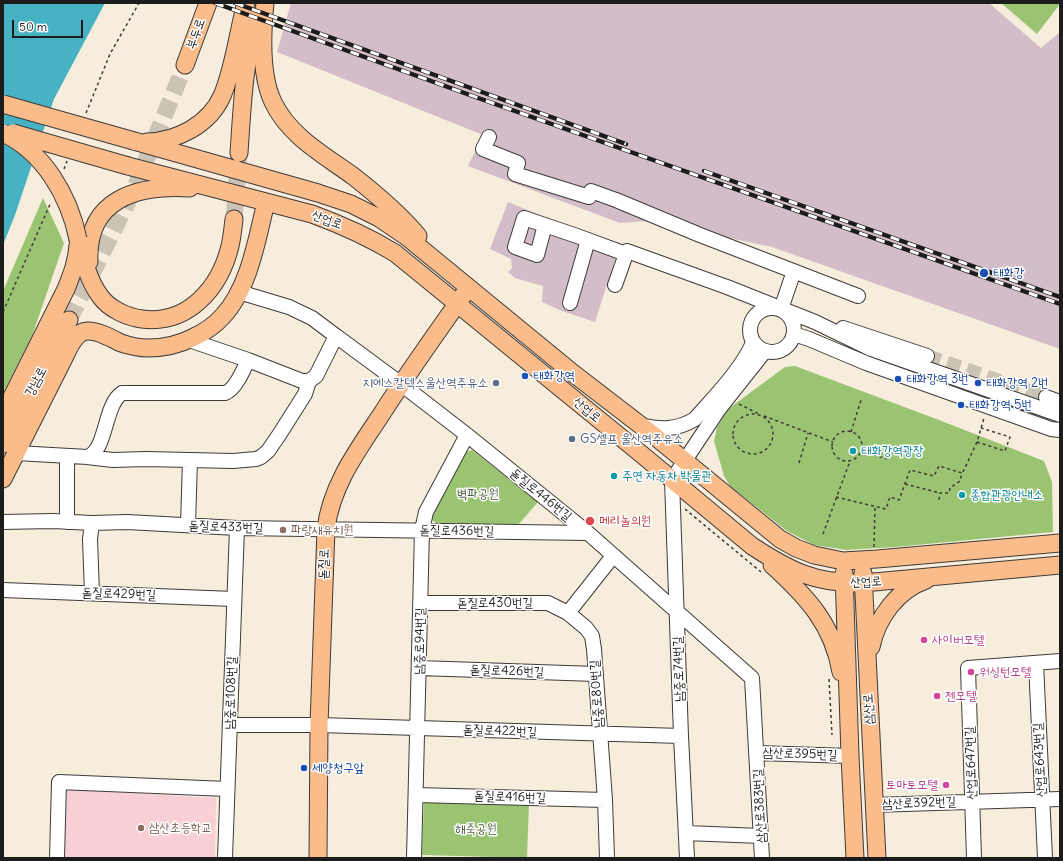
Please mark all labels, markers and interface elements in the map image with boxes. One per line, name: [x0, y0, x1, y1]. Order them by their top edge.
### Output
scale bar: [14, 12, 85, 38]
street label: 부두로: [183, 17, 209, 51]
text: 50 m: [19, 19, 47, 34]
street label: 산업로: [310, 207, 344, 233]
place label: 태화강: [993, 265, 1024, 281]
marker: 태화강: [978, 267, 990, 279]
street label: 강남로: [22, 364, 50, 400]
place label: 태화강역: [533, 368, 575, 384]
marker: 태화강역: [520, 371, 530, 381]
place label: 태화강역 3번: [906, 371, 969, 387]
marker: 태화강역 3번: [893, 374, 903, 384]
place label: 지에스칼텍스울산역주유소: [362, 375, 488, 391]
place label: 태화강역 2번: [986, 375, 1049, 391]
marker: 지에스칼텍스울산역주유소: [491, 378, 501, 388]
marker: 태화강역 2번: [973, 378, 983, 388]
street label: 산업로: [570, 394, 604, 426]
place label: 태화강역 5번: [969, 397, 1032, 413]
marker: 태화강역 5번: [956, 400, 966, 410]
place label: GS셀프 울산역주유소: [580, 431, 683, 447]
marker: GS셀프 울산역주유소: [567, 434, 577, 444]
place label: 태화강역광장: [861, 443, 924, 459]
marker: 태화강역광장: [848, 446, 858, 456]
street label: 돋질로446번길: [507, 465, 575, 525]
place label: 주연 자동차 박물관: [622, 468, 712, 484]
marker: 주연 자동차 박물관: [609, 471, 619, 481]
park label: 벽파공원: [457, 486, 499, 502]
place label: 종합관광안내소: [970, 487, 1043, 503]
marker: 종합관광안내소: [957, 490, 967, 500]
place label: 메리놀의원: [599, 513, 651, 529]
marker: 메리놀의원: [584, 515, 596, 527]
street label: 돋질로433번길: [188, 518, 264, 536]
place label: 파랑새유치원: [291, 522, 354, 538]
street label: 돋질로436번길: [420, 523, 494, 539]
marker: 파랑새유치원: [278, 525, 288, 535]
street label: 돋질로: [316, 548, 332, 580]
street label: 산업로: [850, 573, 882, 591]
street label: 돋질로429번길: [82, 585, 156, 603]
street label: 돋질로430번길: [457, 595, 533, 611]
street label: 남중로94번길: [412, 607, 428, 675]
place label: 사이버모텔: [932, 632, 984, 648]
marker: 사이버모텔: [919, 635, 929, 645]
street label: 남중로74번길: [670, 636, 688, 702]
street label: 남중로108번길: [222, 656, 240, 730]
street label: 남중로80번길: [587, 659, 607, 729]
street label: 돋질로426번길: [470, 662, 544, 680]
place label: 워싱턴모텔: [979, 664, 1031, 680]
marker: 워싱턴모텔: [966, 667, 976, 677]
place label: 젠모텔: [945, 688, 976, 704]
marker: 젠모텔: [932, 691, 942, 701]
street label: 삼산로: [860, 693, 878, 725]
street label: 돋질로422번길: [463, 722, 537, 740]
street label: 산업로643번길: [1030, 722, 1050, 798]
street label: 산업로647번길: [962, 726, 980, 800]
street label: 삼산로395번길: [762, 745, 838, 763]
place label: 세양청구앞: [312, 760, 364, 776]
marker: 세양청구앞: [299, 763, 309, 773]
street label: 삼산로383번길: [750, 768, 770, 844]
place label: 토마토모텔: [886, 777, 938, 793]
marker: 토마토모텔: [941, 780, 951, 790]
street label: 돋질로416번길: [474, 788, 546, 806]
street label: 삼산로392번길: [882, 794, 956, 812]
place label: 삼산초등학교: [149, 820, 212, 836]
park label: 해죽공원: [455, 821, 497, 837]
marker: 삼산초등학교: [136, 823, 146, 833]

